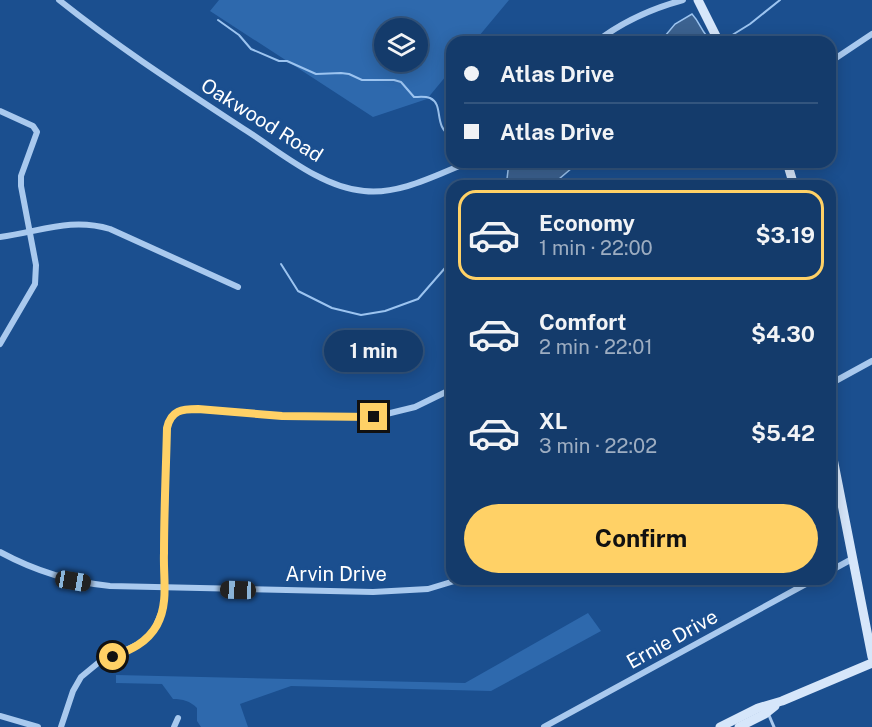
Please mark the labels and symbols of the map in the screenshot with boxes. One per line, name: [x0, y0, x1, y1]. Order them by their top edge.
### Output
street label: Oakwood Road: [197, 73, 327, 167]
callout: 1 min: [324, 330, 424, 372]
route end: [360, 403, 387, 430]
street label: Arvin Drive: [285, 562, 387, 586]
car: [54, 569, 92, 593]
car: [220, 580, 256, 600]
street label: Ernie Drive: [622, 604, 722, 674]
route start: [99, 643, 126, 670]

